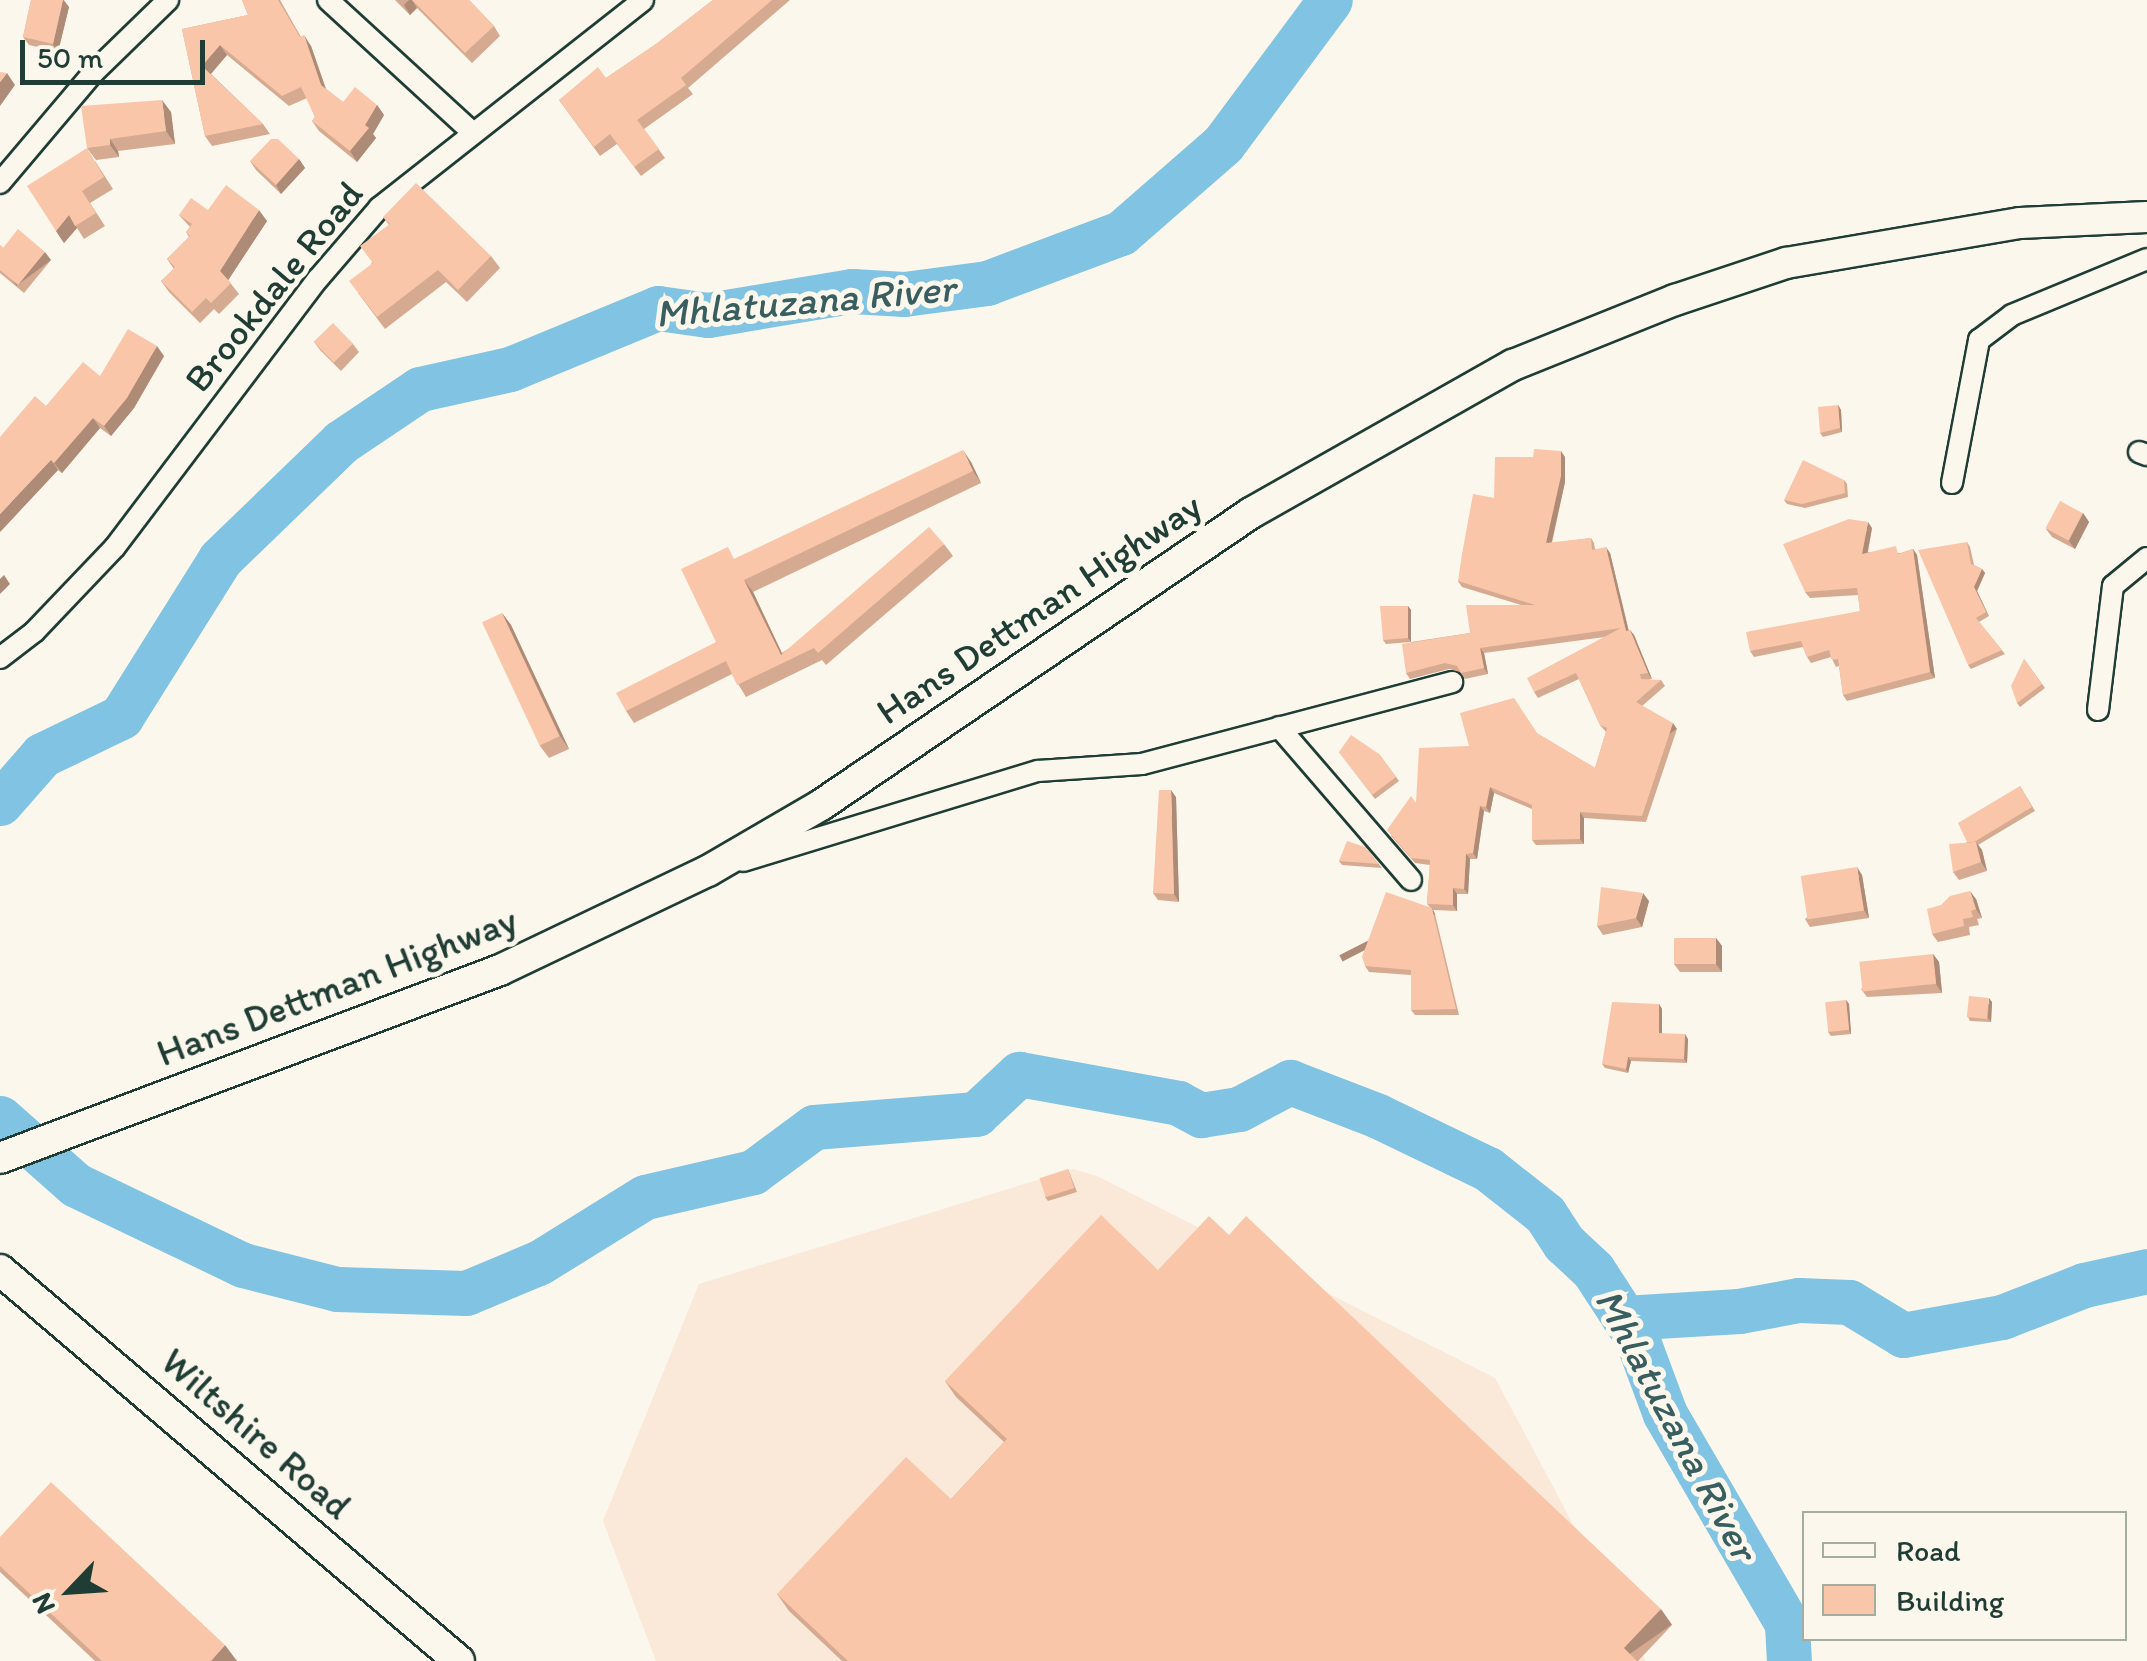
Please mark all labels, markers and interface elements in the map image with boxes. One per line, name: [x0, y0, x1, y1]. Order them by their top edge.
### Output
scale bar: [25, 20, 210, 82]
text: 50 m: [37, 39, 103, 76]
street label: Brookdale Road: [175, 173, 373, 401]
water label: Mhlatuzana River: [654, 263, 956, 337]
street label: Hans Dettman Highway: [869, 484, 1209, 734]
street label: Hans Dettman Highway: [151, 898, 523, 1076]
water label: Mhlatuzana River: [1586, 1281, 1768, 1567]
street label: Wiltshire Road: [151, 1339, 361, 1529]
legend: [1802, 1511, 2127, 1641]
text: Road: [1896, 1532, 1961, 1569]
north arrow: [20, 1541, 120, 1641]
text: Building: [1896, 1582, 2004, 1619]
text: N: [23, 1588, 62, 1619]

